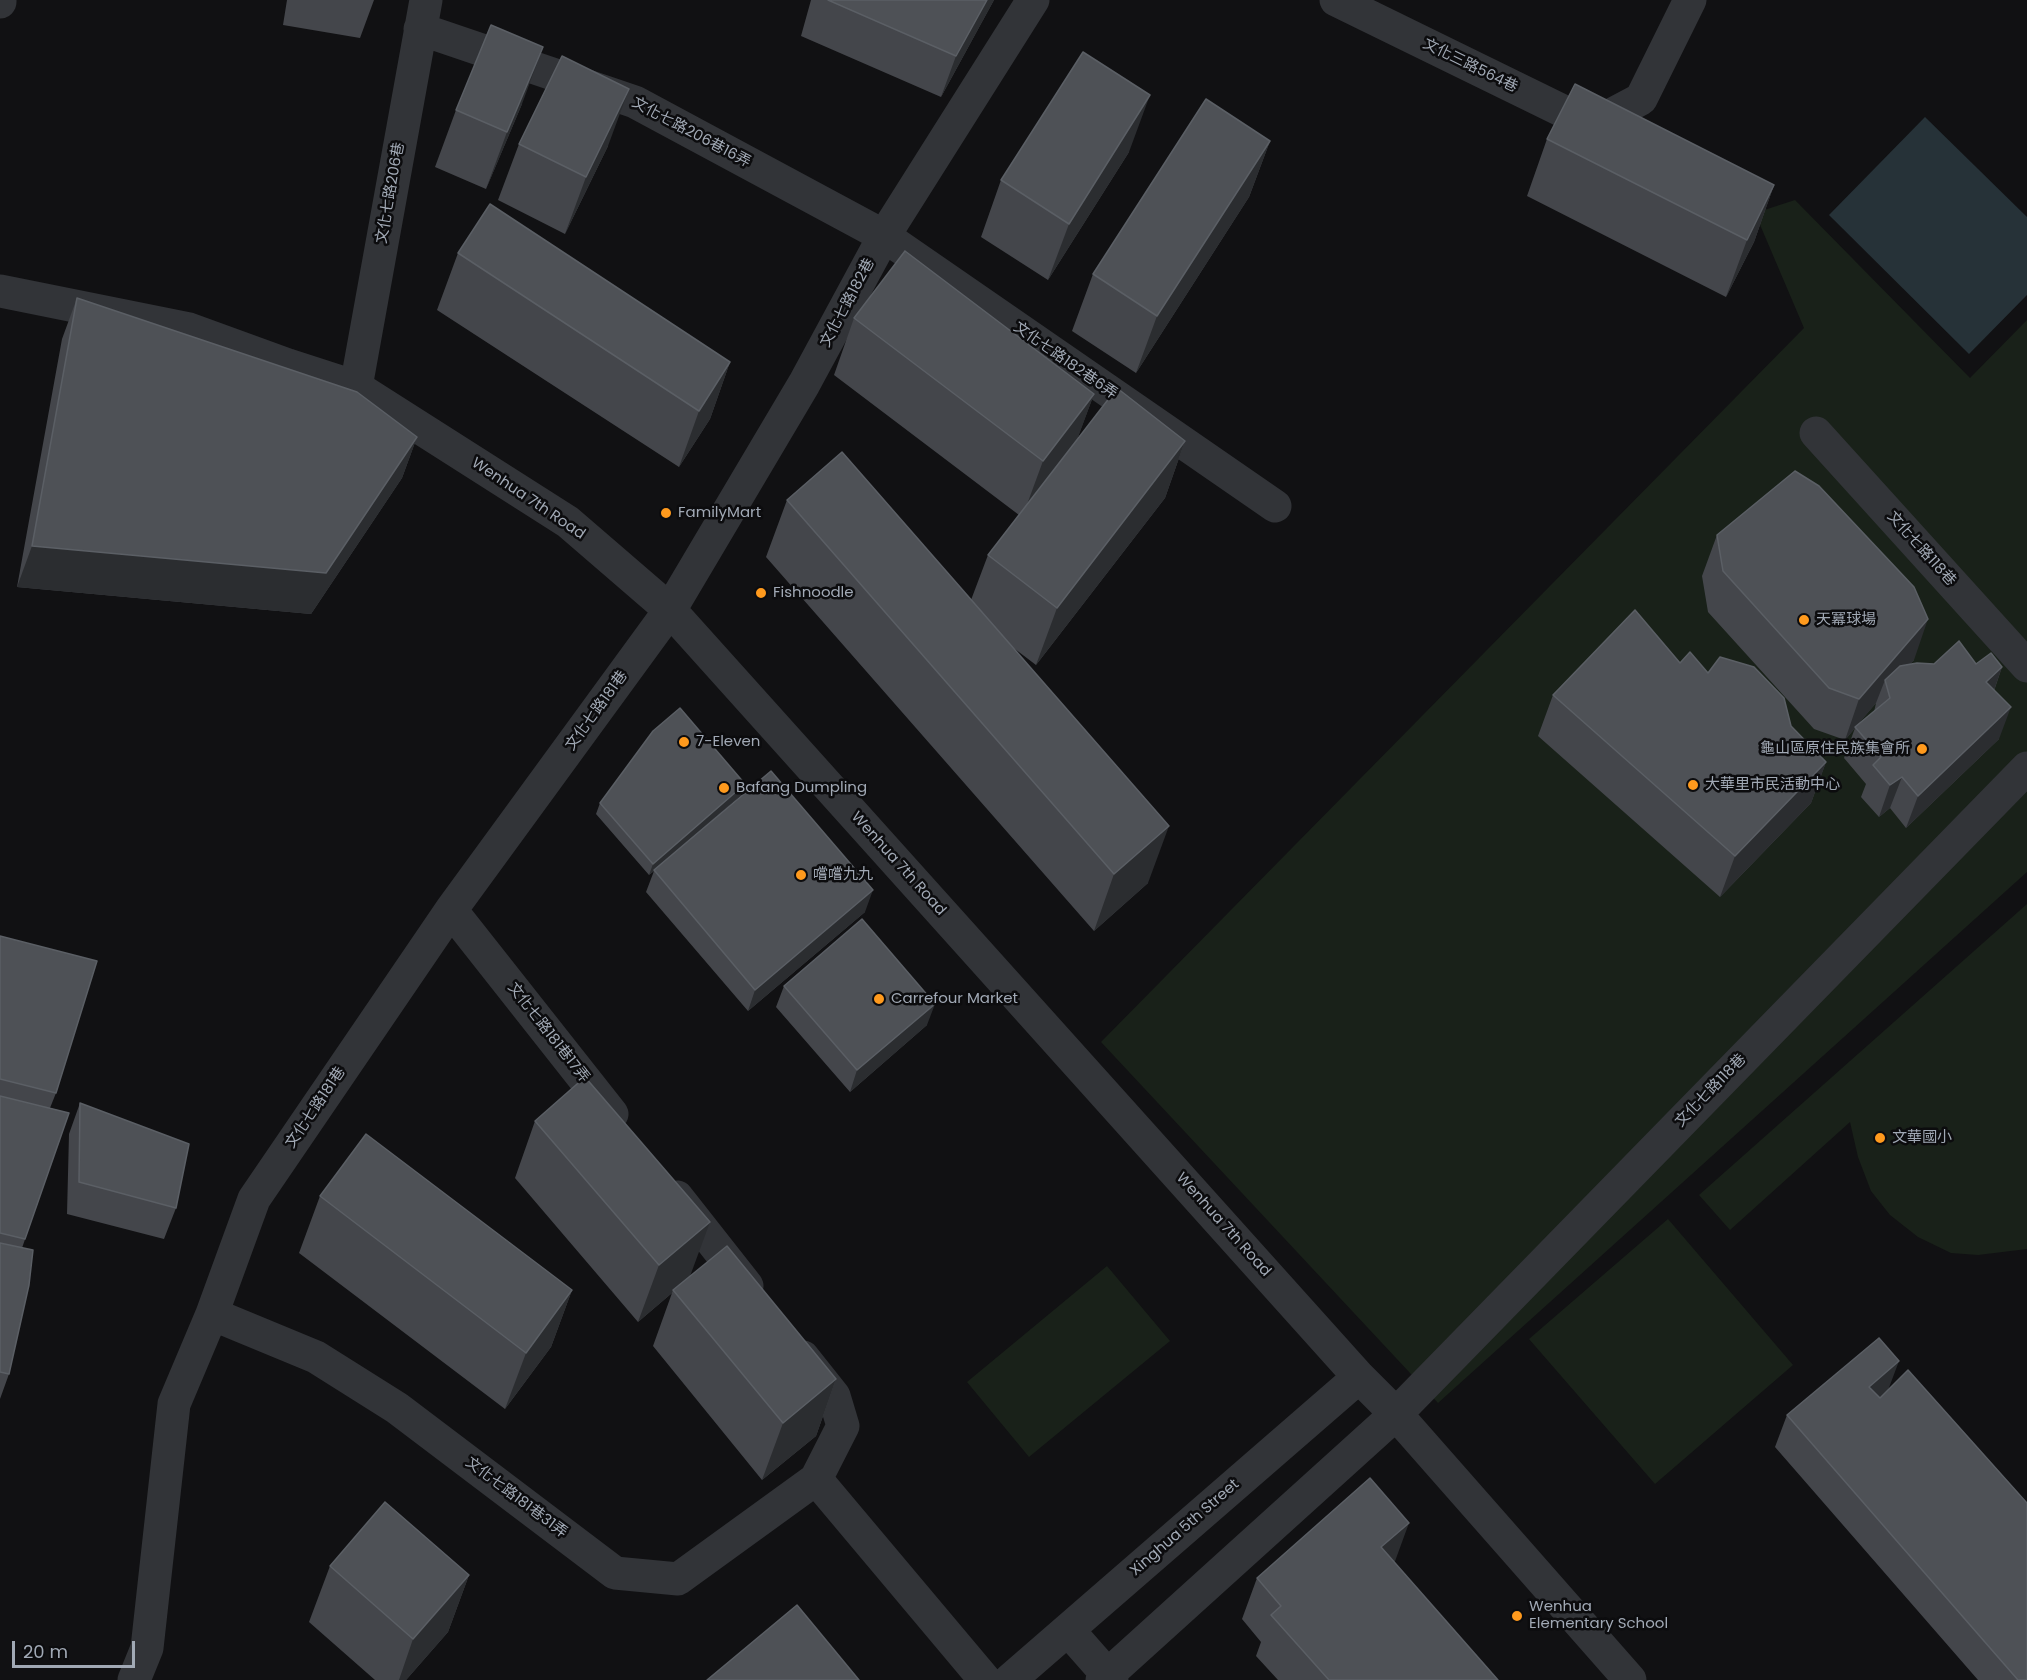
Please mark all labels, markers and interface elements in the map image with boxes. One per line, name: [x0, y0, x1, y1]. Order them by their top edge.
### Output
street label: 文化三路564巷: [1420, 35, 1520, 97]
street label: 文化七路206巷16弄: [629, 94, 753, 172]
street label: 文化七路206巷: [373, 141, 409, 245]
street label: 文化七路182巷: [817, 256, 879, 350]
street label: 文化七路182巷6弄: [1010, 319, 1120, 403]
street label: Wenhua 7th Road: [468, 454, 588, 544]
place label: FamilyMart: [678, 504, 761, 522]
marker: FamilyMart: [659, 506, 673, 520]
street label: 文化七路118巷: [1883, 508, 1959, 590]
place label: Fishnoodle: [773, 584, 854, 602]
marker: Fishnoodle: [754, 586, 768, 600]
place label: 天冪球場: [1816, 611, 1876, 629]
marker: 天冪球場: [1797, 613, 1811, 627]
street label: 文化七路181巷: [562, 668, 632, 754]
place label: 7-Eleven: [696, 733, 760, 751]
marker: 7-Eleven: [677, 735, 691, 749]
place label: 龜山區原住民族集會所: [1760, 740, 1910, 758]
marker: 龜山區原住民族集會所: [1915, 742, 1929, 756]
place label: 大華里市民活動中心: [1705, 776, 1840, 794]
marker: 大華里市民活動中心: [1686, 778, 1700, 792]
place label: Bafang Dumpling: [736, 779, 867, 797]
marker: Bafang Dumpling: [717, 781, 731, 795]
street label: Wenhua 7th Road: [847, 809, 949, 919]
place label: 嚐嚐九九: [813, 866, 873, 884]
marker: 嚐嚐九九: [794, 868, 808, 882]
street label: 文化七路181巷17弄: [503, 979, 593, 1087]
place label: Carrefour Market: [891, 990, 1018, 1008]
marker: Carrefour Market: [872, 992, 886, 1006]
street label: 文化七路118巷: [1672, 1051, 1750, 1131]
street label: 文化七路181巷: [282, 1064, 350, 1152]
place label: 文華國小: [1892, 1129, 1952, 1147]
marker: 文華國小: [1873, 1131, 1887, 1145]
street label: Wenhua 7th Road: [1172, 1170, 1274, 1280]
street label: 文化七路181巷31弄: [462, 1454, 570, 1542]
street label: Xinghua 5th Street: [1127, 1476, 1243, 1580]
place label: Wenhua Elementary School: [1529, 1598, 1668, 1633]
marker: Wenhua Elementary School: [1510, 1609, 1524, 1623]
scale bar: [15, 1629, 138, 1667]
text: 20 m: [23, 1639, 68, 1664]

